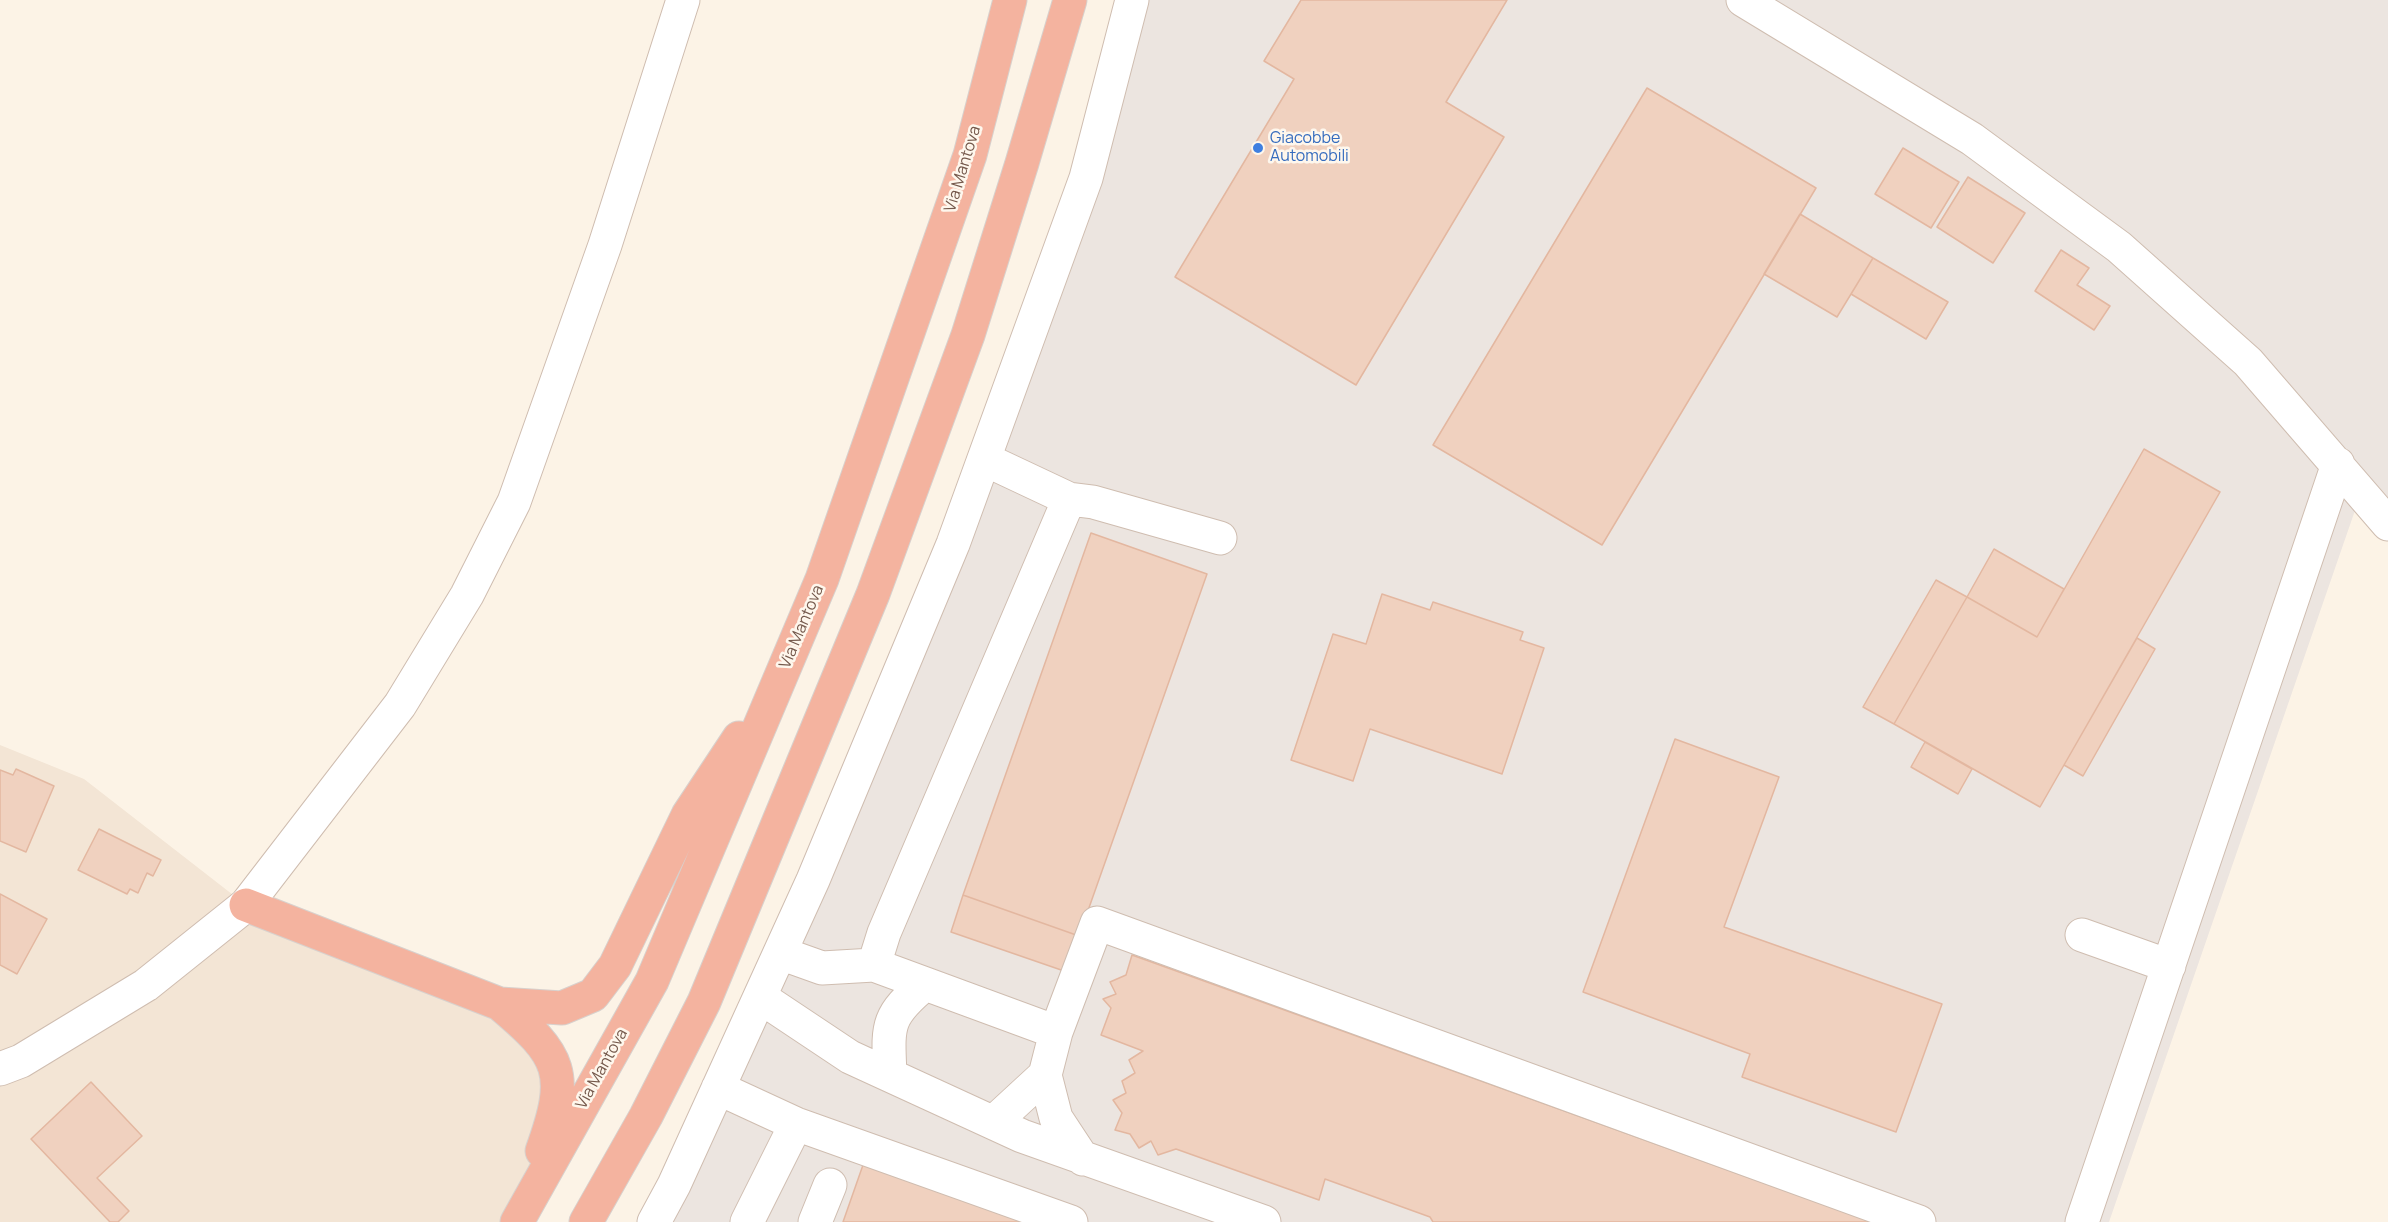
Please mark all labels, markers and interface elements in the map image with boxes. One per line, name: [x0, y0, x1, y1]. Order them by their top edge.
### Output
street label: Via Mantova: [941, 124, 985, 214]
place label: Giacobbe Automobili: [1270, 129, 1349, 167]
marker: Giacobbe Automobili: [1251, 141, 1265, 155]
street label: Via Mantova: [776, 582, 828, 672]
street label: Via Mantova: [572, 1026, 632, 1112]

